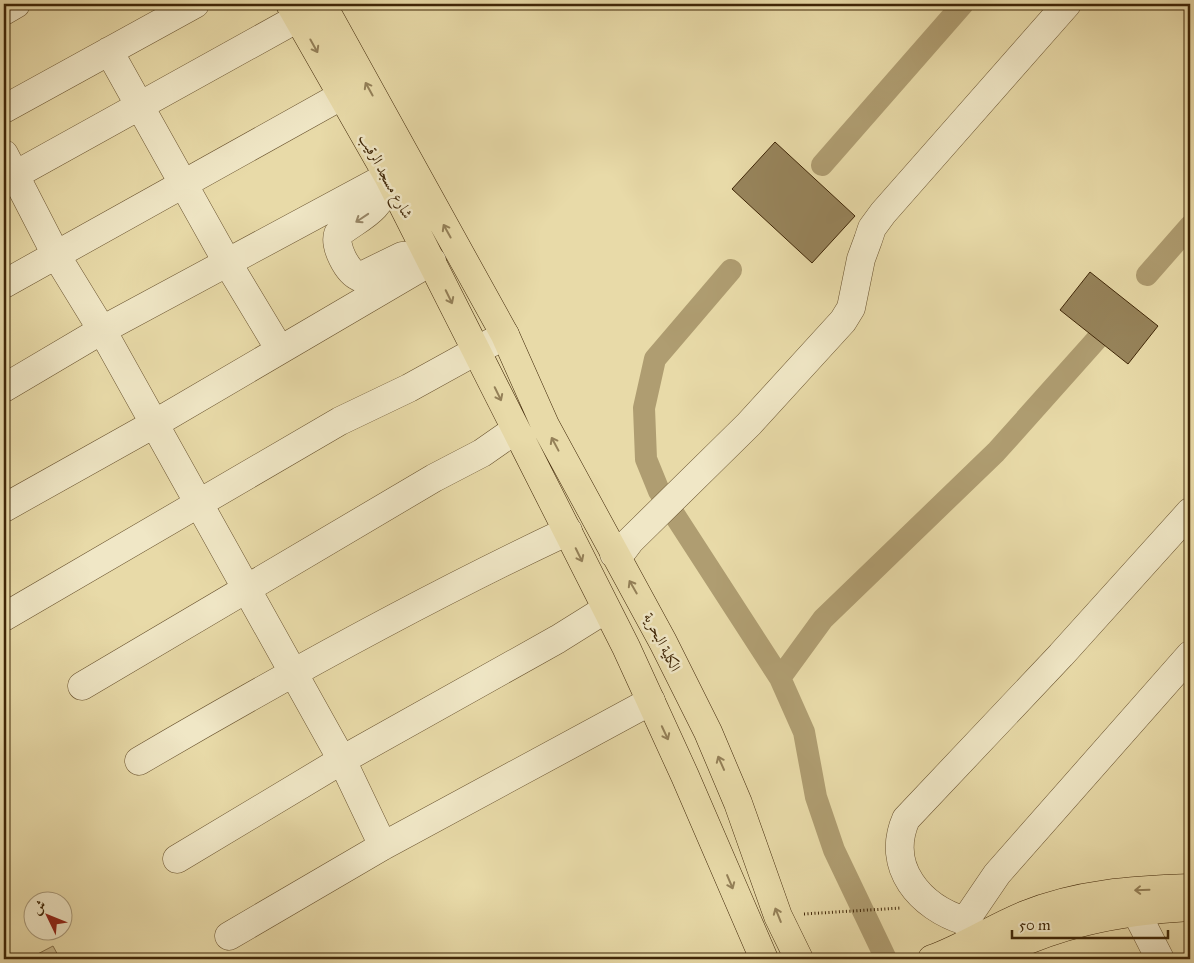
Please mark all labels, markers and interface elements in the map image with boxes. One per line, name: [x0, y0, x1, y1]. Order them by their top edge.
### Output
one-way arrow: [309, 39, 319, 54]
one-way arrow: [363, 82, 373, 96]
street label: شارع مسجد الرقيب: [352, 130, 417, 223]
one-way arrow: [355, 213, 369, 223]
one-way arrow: [442, 223, 452, 238]
one-way arrow: [445, 289, 455, 304]
one-way arrow: [493, 387, 503, 402]
one-way arrow: [550, 437, 560, 452]
one-way arrow: [575, 547, 584, 562]
one-way arrow: [628, 580, 638, 594]
street label: الكلية البحرية: [639, 610, 684, 675]
one-way arrow: [661, 725, 671, 740]
one-way arrow: [716, 756, 726, 771]
one-way arrow: [725, 874, 735, 889]
one-way arrow: [1134, 885, 1150, 895]
north arrow: [22, 890, 72, 940]
text: ش: [28, 897, 50, 918]
one-way arrow: [773, 908, 782, 923]
scale bar: [1012, 908, 1168, 940]
text: 50 m: [1019, 916, 1051, 934]

